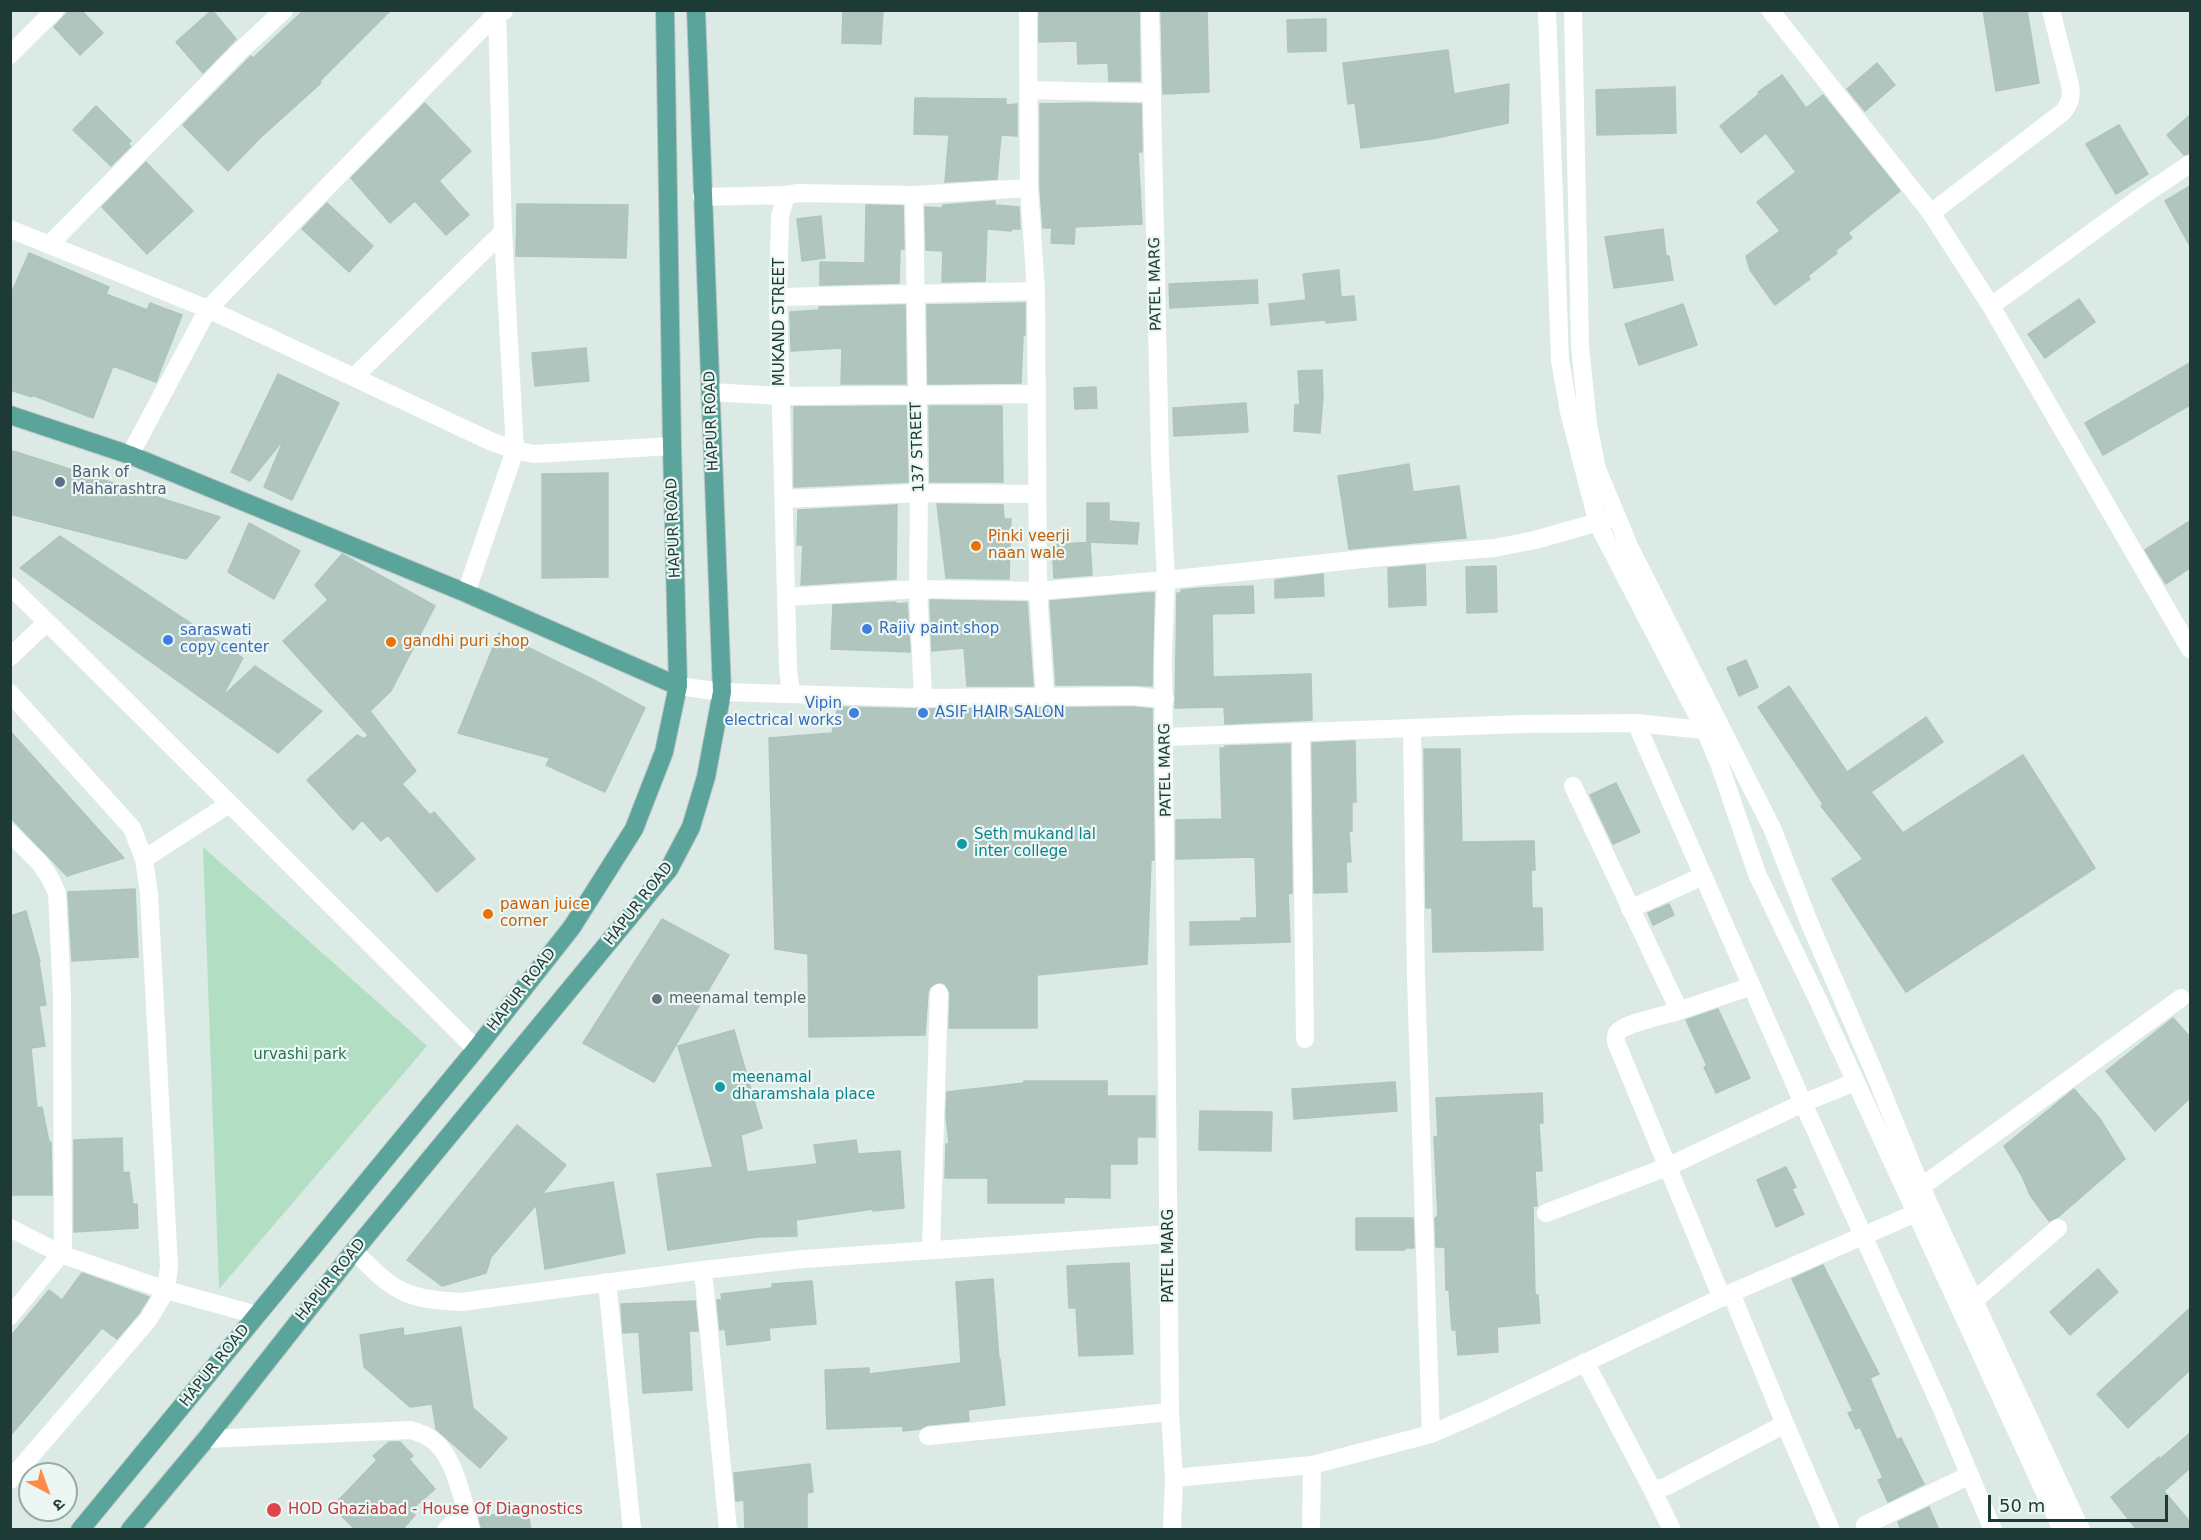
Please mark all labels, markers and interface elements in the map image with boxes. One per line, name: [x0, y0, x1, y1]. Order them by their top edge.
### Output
street label: PATEL MARG: [1146, 237, 1166, 331]
street label: MUKAND STREET: [771, 258, 789, 386]
street label: HAPUR ROAD: [701, 370, 723, 472]
street label: 137 STREET: [907, 401, 929, 493]
place label: Bank of Maharashtra: [72, 464, 167, 499]
marker: Bank of Maharashtra: [53, 475, 67, 489]
street label: HAPUR ROAD: [663, 477, 685, 579]
place label: Pinki veerji naan wale: [988, 528, 1070, 563]
marker: Pinki veerji naan wale: [969, 539, 983, 553]
place label: Rajiv paint shop: [879, 620, 999, 638]
place label: saraswati copy center: [180, 622, 269, 657]
marker: Rajiv paint shop: [860, 622, 874, 636]
marker: saraswati copy center: [161, 633, 175, 647]
place label: gandhi puri shop: [403, 633, 529, 651]
marker: gandhi puri shop: [384, 635, 398, 649]
place label: Vipin electrical works: [724, 695, 842, 730]
place label: ASIF HAIR SALON: [935, 704, 1065, 722]
marker: Vipin electrical works: [847, 706, 861, 720]
marker: ASIF HAIR SALON: [916, 706, 930, 720]
street label: PATEL MARG: [1156, 723, 1176, 817]
place label: Seth mukand lal inter college: [974, 826, 1096, 861]
marker: Seth mukand lal inter college: [955, 837, 969, 851]
street label: HAPUR ROAD: [601, 859, 677, 949]
place label: pawan juice corner: [500, 896, 590, 931]
marker: pawan juice corner: [481, 907, 495, 921]
street label: HAPUR ROAD: [484, 945, 560, 1035]
place label: meenamal temple: [669, 990, 806, 1008]
marker: meenamal temple: [650, 992, 664, 1006]
park label: urvashi park: [253, 1046, 347, 1064]
place label: meenamal dharamshala place: [732, 1069, 875, 1104]
marker: meenamal dharamshala place: [713, 1080, 727, 1094]
street label: PATEL MARG: [1160, 1209, 1178, 1303]
street label: HAPUR ROAD: [292, 1235, 370, 1325]
street label: HAPUR ROAD: [176, 1321, 254, 1411]
north arrow: [18, 1462, 78, 1522]
scale bar: [1991, 1483, 2171, 1521]
text: उ: [49, 1494, 69, 1515]
text: 50 m: [1999, 1495, 2045, 1516]
marker: HOD Ghaziabad - House Of Diagnostics: [265, 1501, 283, 1519]
place label: HOD Ghaziabad - House Of Diagnostics: [288, 1501, 583, 1519]

